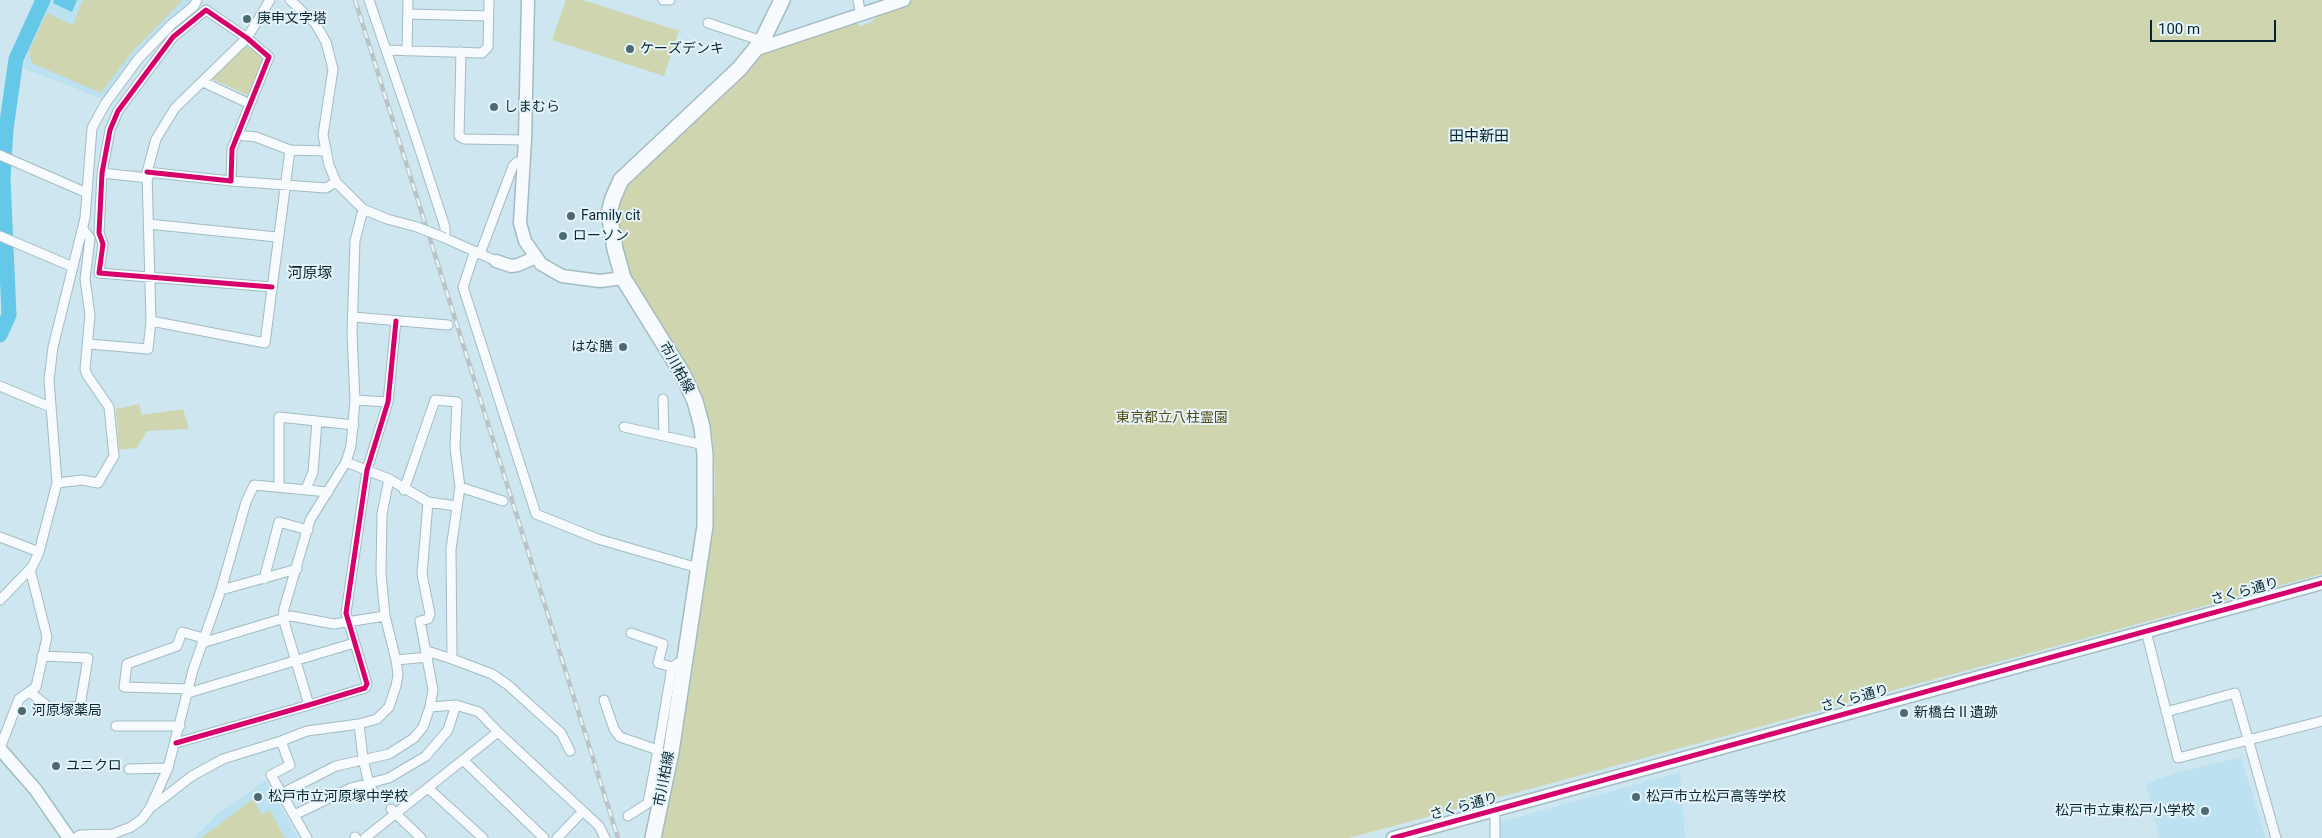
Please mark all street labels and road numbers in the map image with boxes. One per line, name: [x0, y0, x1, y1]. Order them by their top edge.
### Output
street label: 市川柏線: [655, 339, 697, 397]
street label: さくら通り: [2209, 575, 2281, 609]
street label: さくら通り: [1819, 682, 1891, 716]
street label: 市川柏線: [651, 750, 679, 808]
street label: さくら通り: [1428, 790, 1500, 824]

